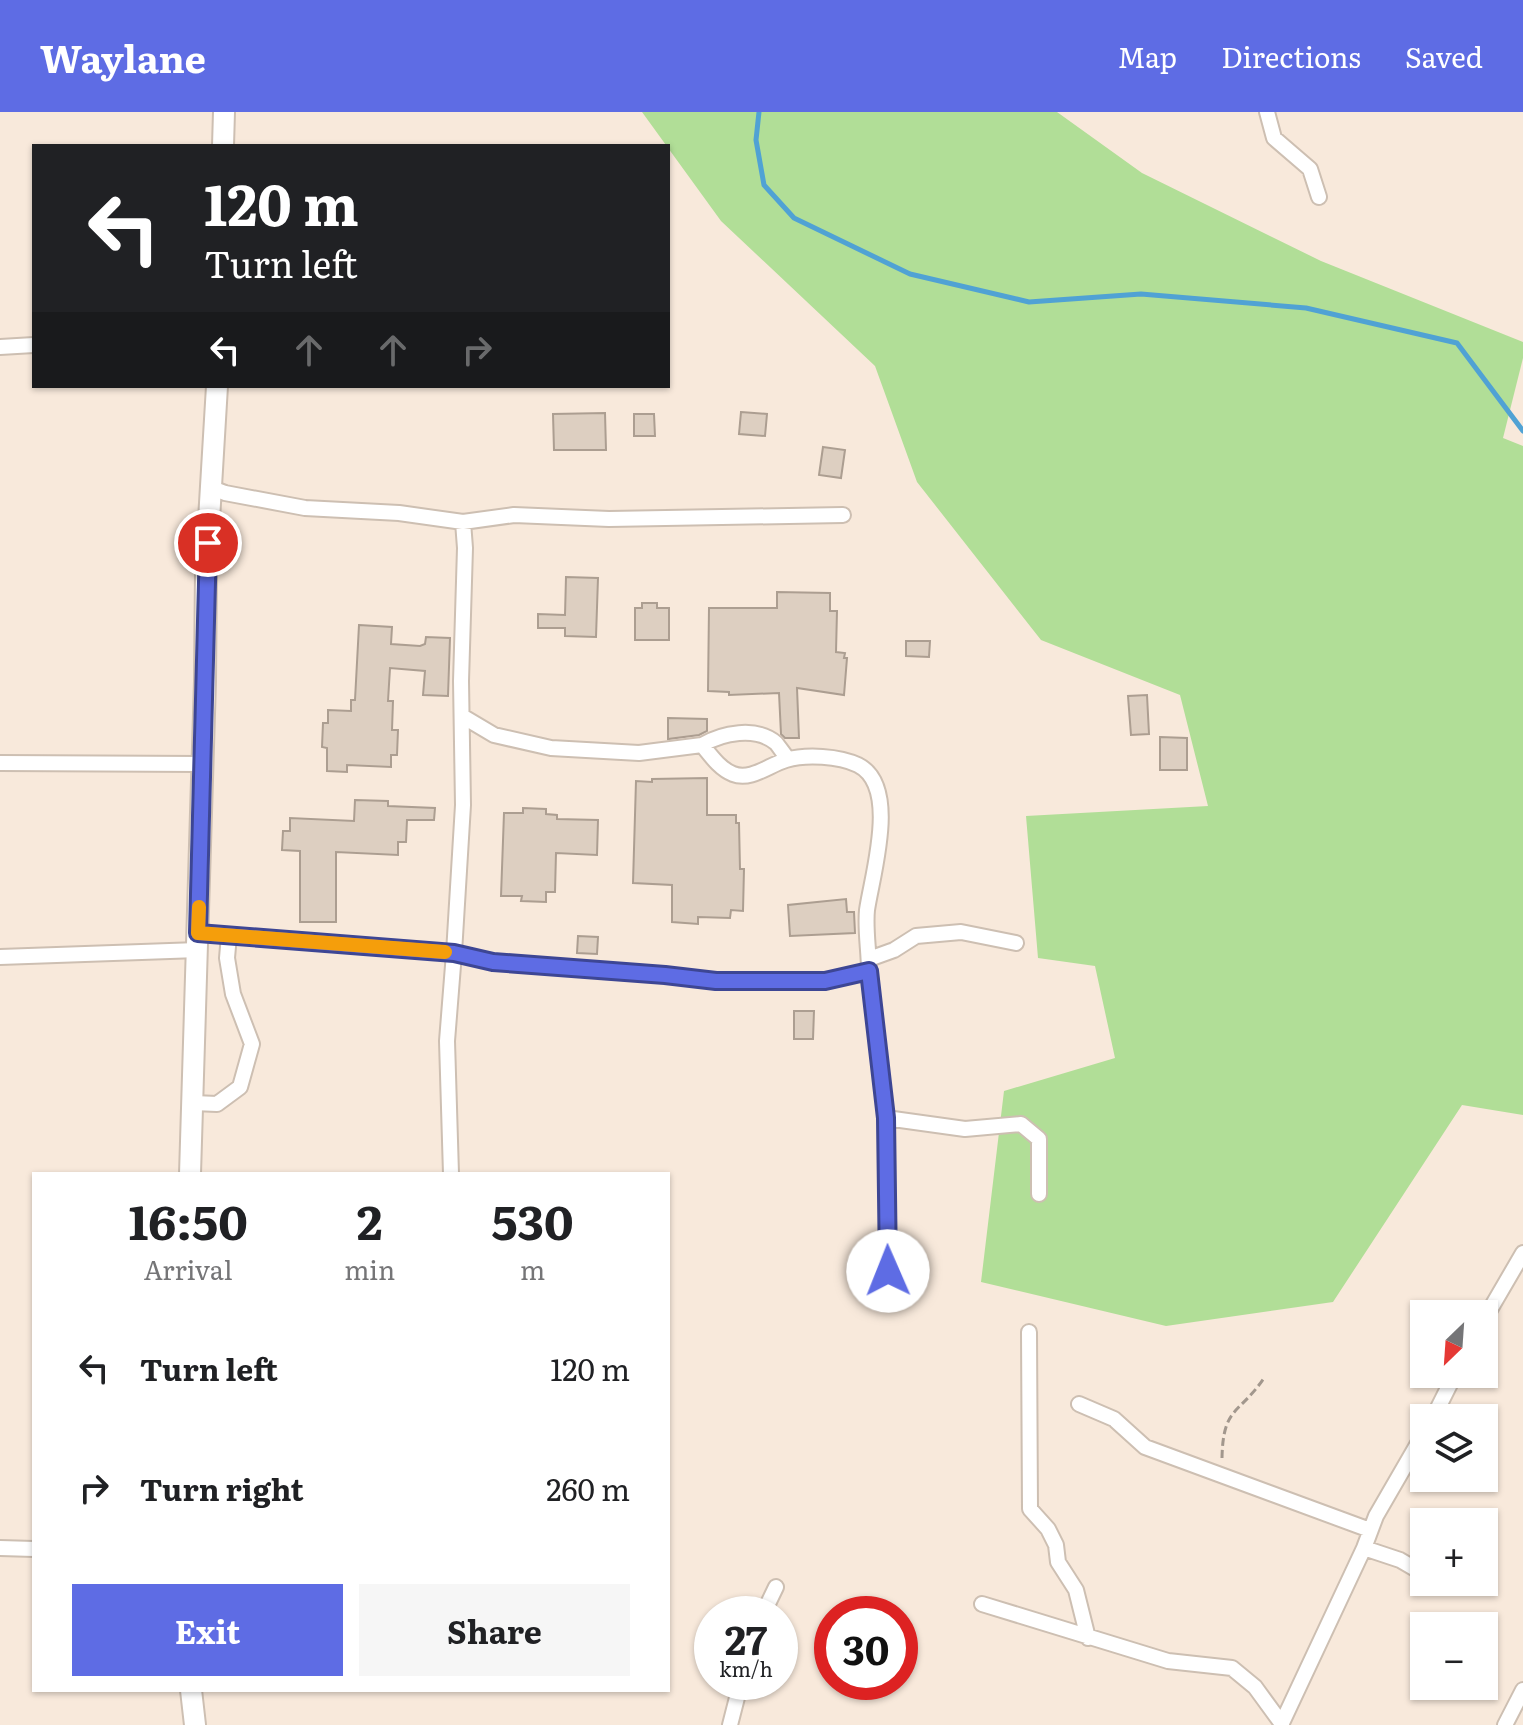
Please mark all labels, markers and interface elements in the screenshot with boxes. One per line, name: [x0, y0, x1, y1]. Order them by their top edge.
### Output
text: Waylane: [40, 28, 206, 85]
text: Map: [1118, 35, 1177, 77]
text: Directions: [1221, 35, 1361, 77]
text: Saved: [1405, 35, 1483, 77]
text: 120 m: [204, 160, 359, 243]
icon: left: [72, 176, 176, 280]
text: Turn left: [204, 236, 358, 289]
icon: left: [203, 328, 247, 372]
icon: ahead: [287, 328, 331, 372]
icon: ahead: [371, 328, 415, 372]
icon: right: [455, 328, 499, 372]
pin: [174, 509, 242, 577]
icon: arrive: [186, 521, 230, 565]
text: 16:50: [128, 1184, 248, 1255]
text: 2: [357, 1184, 383, 1255]
text: 530: [492, 1184, 574, 1255]
position arrow: [846, 1229, 930, 1313]
text: Arrival: [144, 1249, 232, 1288]
text: min: [344, 1249, 395, 1288]
text: m: [520, 1249, 545, 1288]
north arrow: [1410, 1300, 1498, 1388]
map controls: [1410, 1300, 1498, 1700]
icon: left: [72, 1346, 116, 1390]
text: Turn left: [140, 1346, 278, 1390]
text: 120 m: [550, 1346, 630, 1390]
button: layers: [1410, 1404, 1498, 1492]
icon: right: [72, 1466, 116, 1510]
text: Turn right: [140, 1466, 304, 1510]
text: 260 m: [546, 1466, 630, 1510]
button: +: [1410, 1508, 1498, 1596]
button: Exit: [72, 1584, 343, 1676]
button: Share: [359, 1584, 630, 1676]
speed limit sign: 30: [814, 1596, 918, 1700]
text: 27: [725, 1608, 767, 1667]
button: −: [1410, 1612, 1498, 1700]
text: km/h: [719, 1653, 773, 1683]

